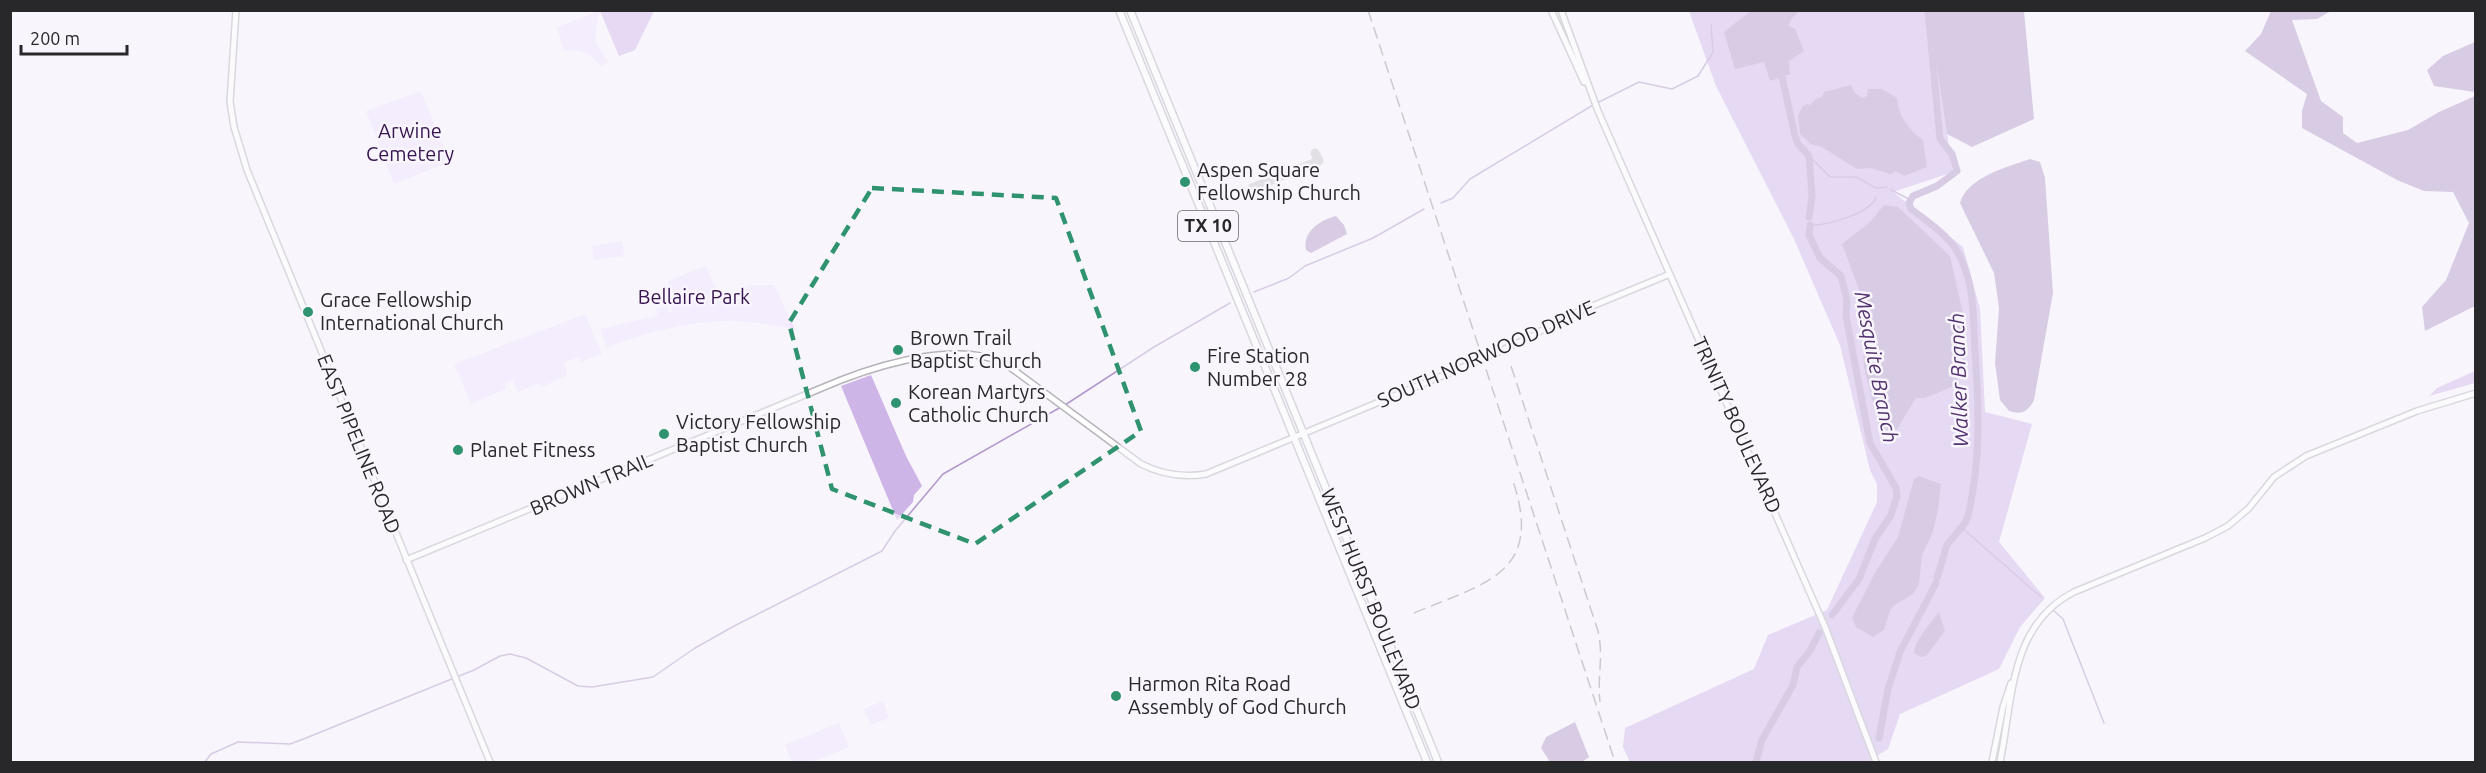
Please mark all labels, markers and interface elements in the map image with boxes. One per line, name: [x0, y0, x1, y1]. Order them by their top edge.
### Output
scale bar: [21, 18, 128, 56]
text: 200 m: [30, 28, 80, 48]
park label: Arwine Cemetery: [366, 119, 454, 165]
place label: Aspen Square Fellowship Church: [1197, 158, 1361, 204]
marker: Aspen Square Fellowship Church: [1178, 175, 1192, 189]
road number: TX 10: [1178, 211, 1238, 241]
park label: Bellaire Park: [638, 285, 750, 308]
place label: Grace Fellowship International Church: [320, 288, 504, 334]
water label: Mesquite Branch: [1850, 289, 1903, 445]
street label: SOUTH NORWOOD DRIVE: [1374, 295, 1598, 412]
marker: Grace Fellowship International Church: [301, 305, 315, 319]
water label: Walker Branch: [1944, 312, 1972, 448]
place label: Brown Trail Baptist Church: [910, 326, 1042, 372]
street label: TRINITY BOULEVARD: [1688, 333, 1787, 517]
marker: Brown Trail Baptist Church: [891, 343, 905, 357]
place label: Fire Station Number 28: [1207, 344, 1310, 390]
street label: EAST PIPELINE ROAD: [313, 351, 406, 537]
marker: Fire Station Number 28: [1188, 360, 1202, 374]
place label: Korean Martyrs Catholic Church: [908, 380, 1049, 426]
marker: Korean Martyrs Catholic Church: [889, 396, 903, 410]
place label: Victory Fellowship Baptist Church: [676, 410, 841, 456]
marker: Victory Fellowship Baptist Church: [657, 427, 671, 441]
place label: Planet Fitness: [470, 438, 595, 461]
marker: Planet Fitness: [451, 443, 465, 457]
street label: BROWN TRAIL: [526, 447, 655, 520]
street label: WEST HURST BOULEVARD: [1316, 485, 1426, 713]
place label: Harmon Rita Road Assembly of God Church: [1128, 672, 1347, 718]
marker: Harmon Rita Road Assembly of God Church: [1109, 689, 1123, 703]

